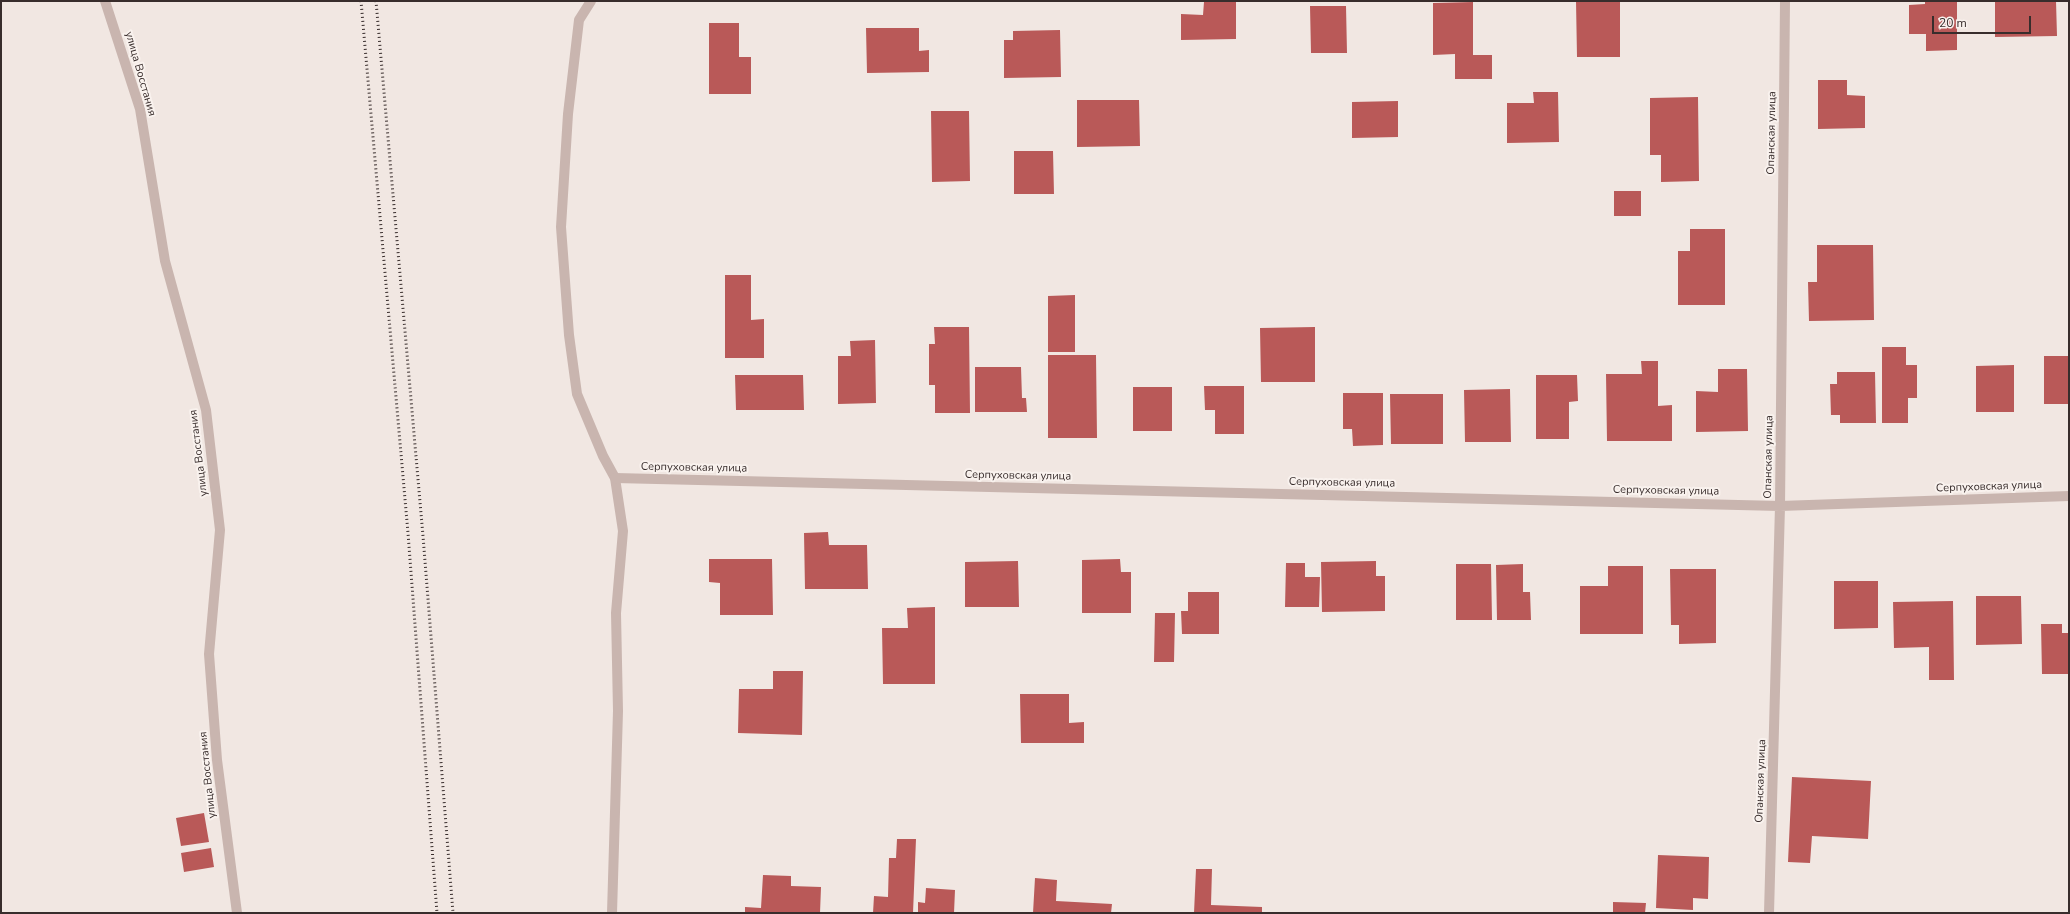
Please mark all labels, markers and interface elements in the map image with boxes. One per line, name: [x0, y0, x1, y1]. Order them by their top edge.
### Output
scale bar: [1934, 8, 2033, 34]
text: 20 m: [1939, 15, 1967, 31]
street label: улица Восстания: [122, 30, 158, 118]
street label: Опанская улица: [1765, 91, 1779, 175]
street label: улица Восстания: [187, 409, 211, 497]
street label: Опанская улица: [1762, 415, 1776, 499]
street label: Серпуховская улица: [641, 460, 747, 476]
street label: Серпуховская улица: [965, 468, 1071, 484]
street label: Серпуховская улица: [1289, 475, 1395, 491]
street label: Серпуховская улица: [1936, 479, 2042, 495]
street label: Серпуховская улица: [1613, 483, 1719, 499]
street label: улица Восстания: [197, 731, 219, 819]
street label: Опанская улица: [1753, 739, 1769, 823]

